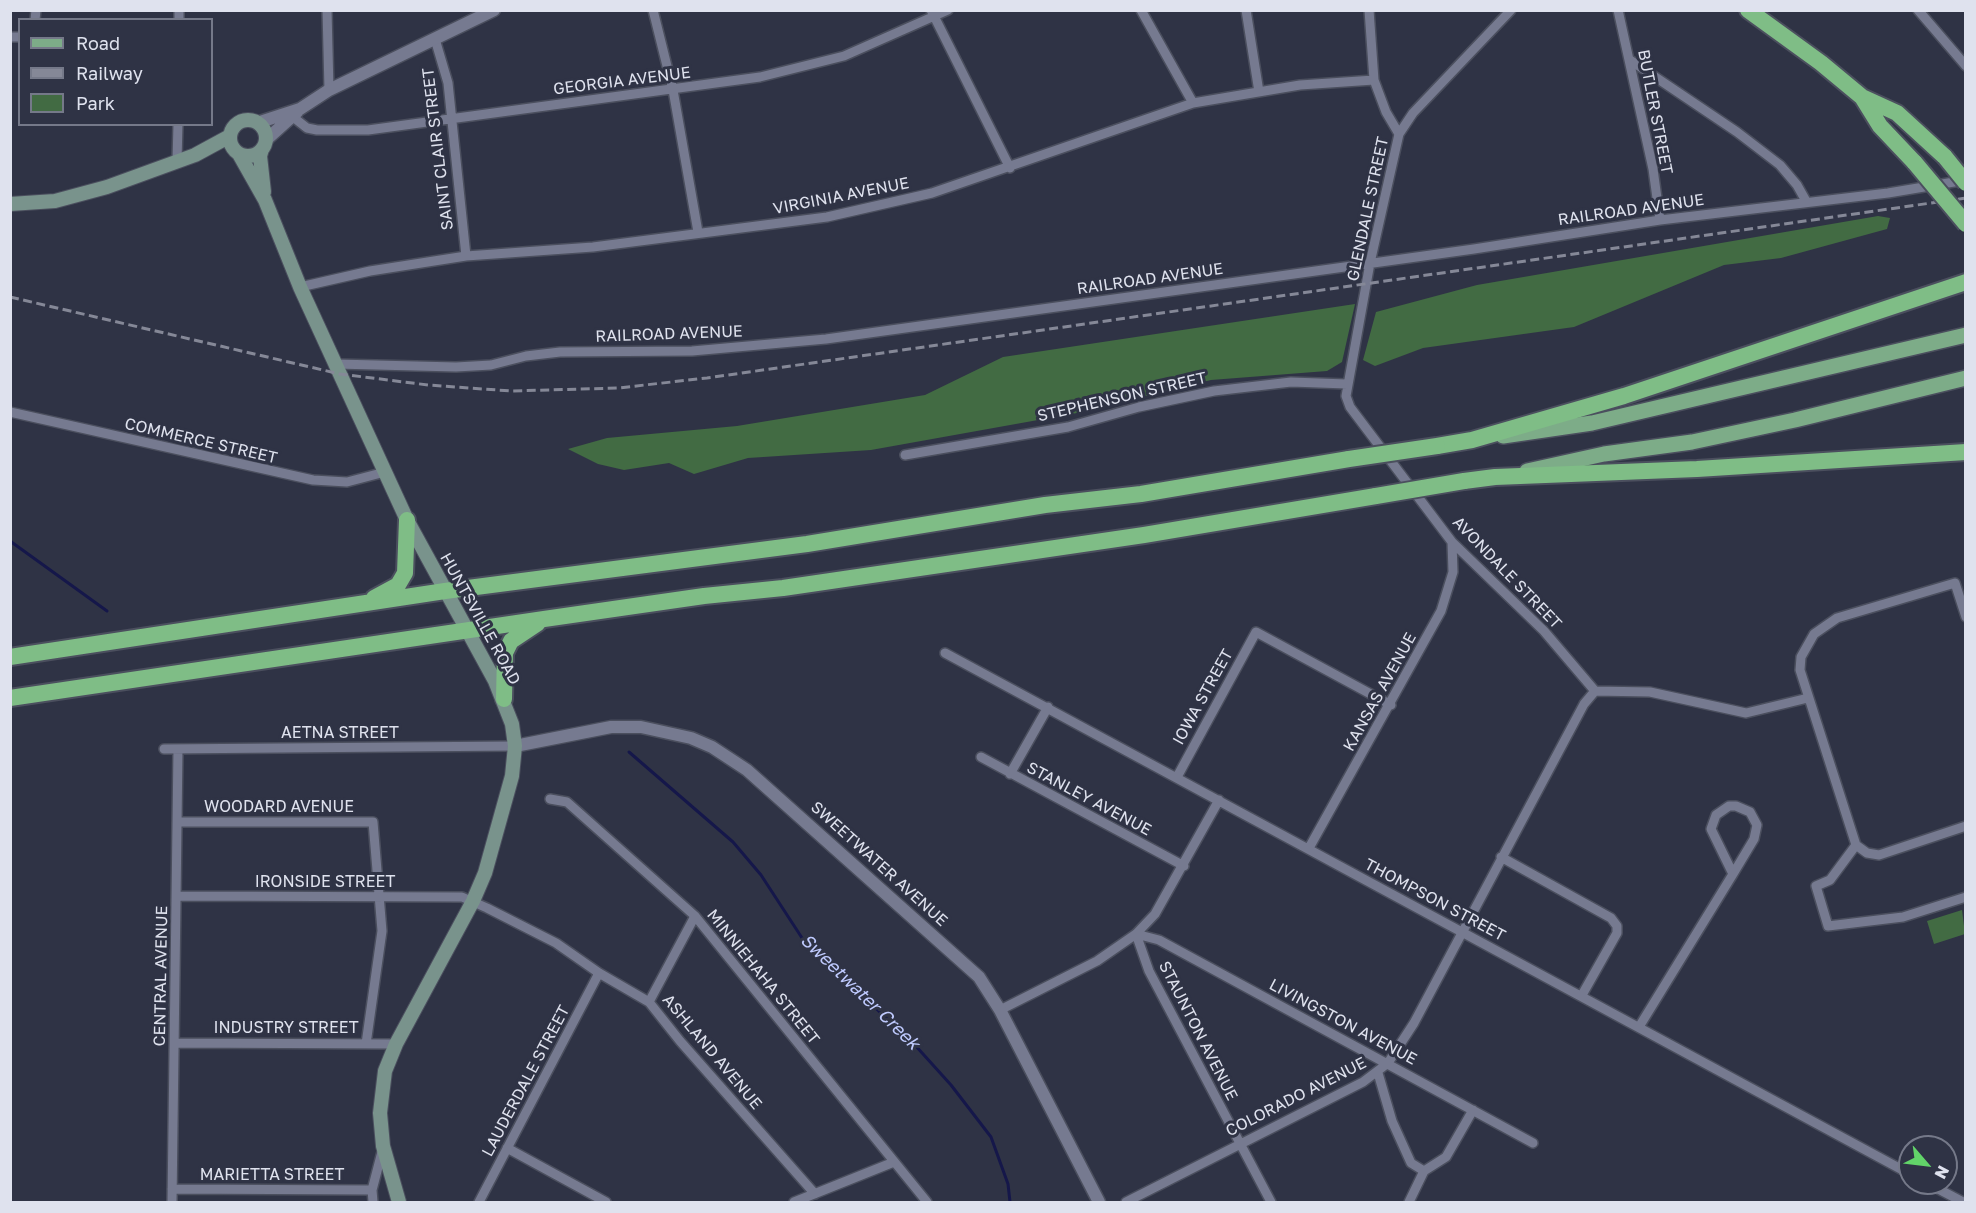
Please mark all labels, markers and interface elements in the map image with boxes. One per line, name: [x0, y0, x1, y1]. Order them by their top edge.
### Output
legend: [18, 18, 213, 126]
text: Road: [76, 32, 120, 54]
street label: BUTLER STREET: [1634, 48, 1676, 176]
text: Railway: [76, 62, 143, 84]
street label: GEORGIA AVENUE: [552, 63, 692, 99]
street label: SAINT CLAIR STREET: [419, 67, 457, 231]
text: Park: [76, 92, 115, 114]
street label: GLENDALE STREET: [1343, 135, 1393, 283]
street label: VIRGINIA AVENUE: [771, 173, 911, 219]
street label: RAILROAD AVENUE: [1557, 190, 1705, 230]
street label: RAILROAD AVENUE: [1076, 259, 1224, 299]
street label: RAILROAD AVENUE: [595, 322, 743, 346]
street label: STEPHENSON STREET: [1036, 368, 1208, 426]
street label: COMMERCE STREET: [123, 414, 279, 468]
street label: AVONDALE STREET: [1448, 513, 1566, 633]
street label: HUNTSVILLE ROAD: [436, 550, 524, 688]
street label: KANSAS AVENUE: [1339, 629, 1421, 755]
street label: IOWA STREET: [1169, 646, 1237, 748]
street label: AETNA STREET: [281, 723, 399, 743]
street label: STANLEY AVENUE: [1023, 758, 1155, 840]
street label: WOODARD AVENUE: [204, 797, 354, 817]
street label: SWEETWATER AVENUE: [807, 798, 951, 930]
street label: THOMPSON STREET: [1361, 855, 1509, 945]
street label: IRONSIDE STREET: [255, 872, 395, 892]
street label: CENTRAL AVENUE: [150, 905, 172, 1047]
street label: MINNIEHAHA STREET: [703, 906, 823, 1048]
water label: Sweetwater Creek: [796, 930, 924, 1054]
street label: STAUNTON AVENUE: [1155, 958, 1241, 1104]
street label: LIVINGSTON AVENUE: [1266, 975, 1420, 1069]
street label: ASHLAND AVENUE: [658, 991, 766, 1113]
street label: LAUDERDALE STREET: [478, 1002, 574, 1160]
street label: INDUSTRY STREET: [213, 1018, 359, 1038]
street label: COLORADO AVENUE: [1223, 1053, 1369, 1141]
north arrow: [1898, 1135, 1958, 1195]
text: N: [1930, 1162, 1954, 1183]
street label: MARIETTA STREET: [200, 1165, 344, 1185]

